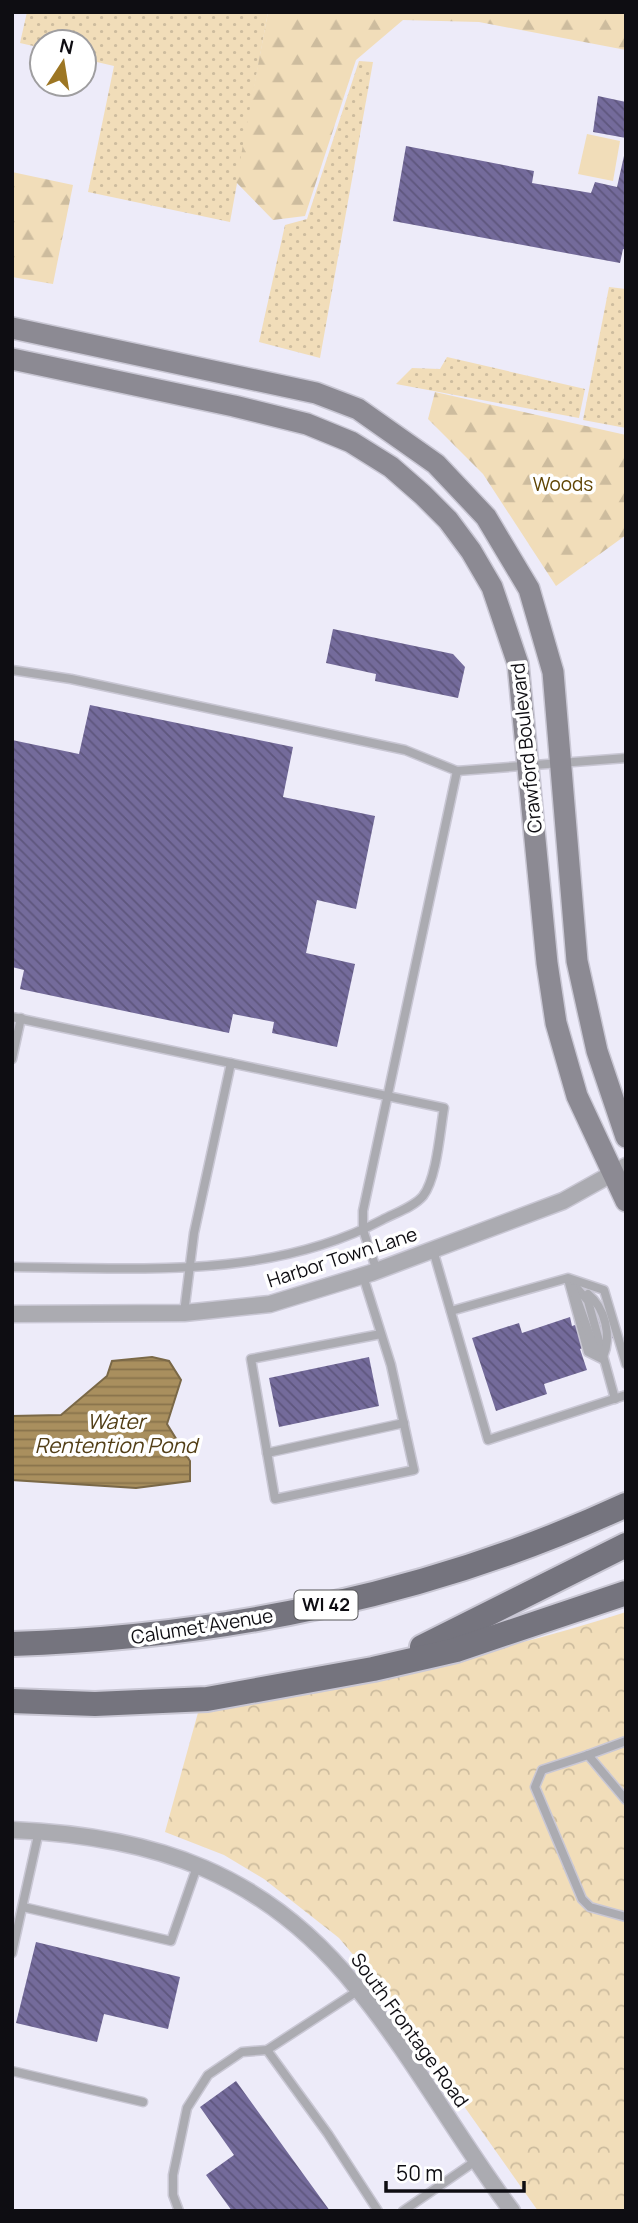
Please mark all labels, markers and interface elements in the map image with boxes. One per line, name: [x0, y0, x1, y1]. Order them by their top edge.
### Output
north arrow: [28, 28, 98, 98]
text: N: [57, 32, 76, 61]
park label: Woods: [533, 471, 593, 497]
street label: Crawford Boulevard: [504, 662, 548, 834]
street label: Harbor Town Lane: [264, 1220, 420, 1294]
water label: Water Rentention Pond: [35, 1407, 200, 1459]
road number: WI 42: [294, 1590, 358, 1620]
street label: Calumet Avenue: [129, 1602, 275, 1650]
street label: South Frontage Road: [345, 1948, 475, 2112]
scale bar: [386, 2150, 524, 2194]
text: 50 m: [396, 2159, 443, 2187]

